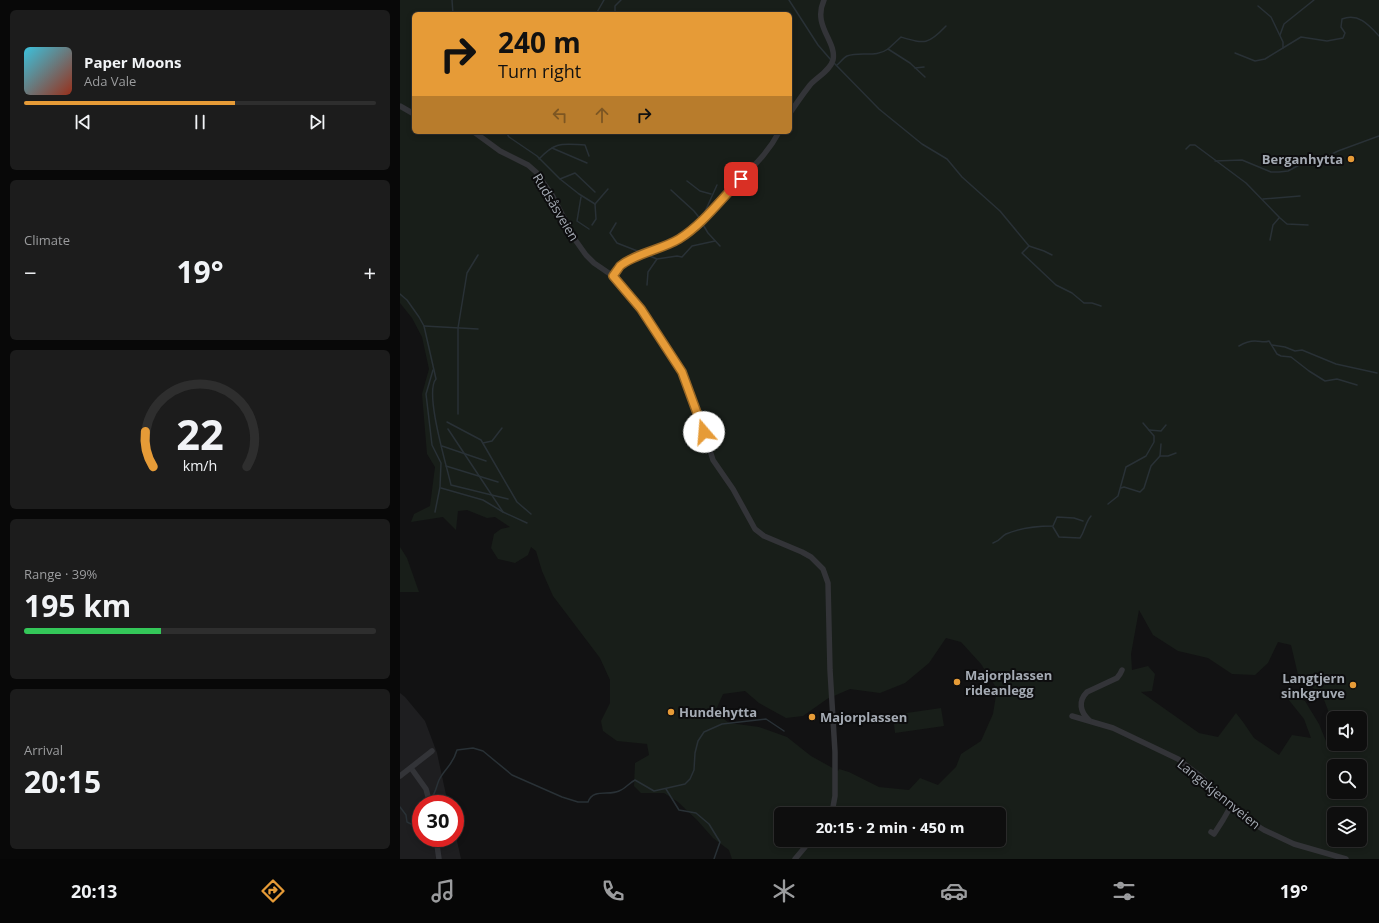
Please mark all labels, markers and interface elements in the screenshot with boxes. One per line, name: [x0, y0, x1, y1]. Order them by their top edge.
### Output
text: 240 m: [498, 23, 581, 61]
icon: right: [432, 28, 484, 80]
text: Paper Moons: [84, 52, 182, 72]
text: Turn right: [498, 59, 581, 83]
text: Ada Vale: [84, 72, 136, 90]
icon: left: [549, 104, 571, 126]
icon: ahead: [591, 104, 613, 126]
icon: right: [633, 104, 655, 126]
icon: previous: [72, 111, 94, 133]
icon: pause: [189, 111, 211, 133]
icon: next: [306, 111, 328, 133]
place label: Berganhytta: [1262, 150, 1343, 168]
marker: Berganhytta: [1346, 154, 1356, 164]
pin: [724, 162, 758, 196]
icon: arrive: [730, 168, 752, 190]
street label: Rudsåsveien: [529, 170, 583, 244]
text: Climate: [24, 231, 70, 249]
text: 19°: [176, 251, 224, 292]
text: −: [24, 257, 37, 287]
text: +: [363, 257, 376, 287]
text: 22: [176, 406, 224, 462]
position arrow: [683, 411, 725, 453]
text: km/h: [183, 456, 217, 475]
text: Range · 39%: [24, 565, 97, 583]
text: 195 km: [24, 585, 131, 626]
place label: Majorplassen rideanlegg: [965, 666, 1052, 699]
place label: Langtjern sinkgruve: [1281, 669, 1345, 702]
marker: Majorplassen rideanlegg: [952, 677, 962, 687]
marker: Langtjern sinkgruve: [1348, 680, 1358, 690]
place label: Hundehytta: [679, 703, 757, 721]
marker: Hundehytta: [666, 707, 676, 717]
place label: Majorplassen: [820, 708, 907, 726]
map controls: [1327, 711, 1367, 847]
button: sound: [1327, 711, 1367, 751]
marker: Majorplassen: [807, 712, 817, 722]
text: Arrival: [24, 741, 63, 759]
street label: Langekjennveien: [1174, 755, 1264, 833]
button: search: [1327, 759, 1367, 799]
text: 20:15: [24, 761, 101, 802]
speed limit sign: 30: [412, 795, 464, 847]
button: layers: [1327, 807, 1367, 847]
text: 20:15 · 2 min · 450 m: [816, 817, 964, 837]
icon: directions: [259, 877, 287, 905]
icon: music: [429, 877, 457, 905]
icon: phone: [599, 877, 627, 905]
icon: climate: [770, 877, 798, 905]
icon: car: [940, 877, 968, 905]
icon: filters: [1110, 877, 1138, 905]
text: 20:13: [71, 879, 117, 903]
text: 19°: [1280, 879, 1308, 903]

